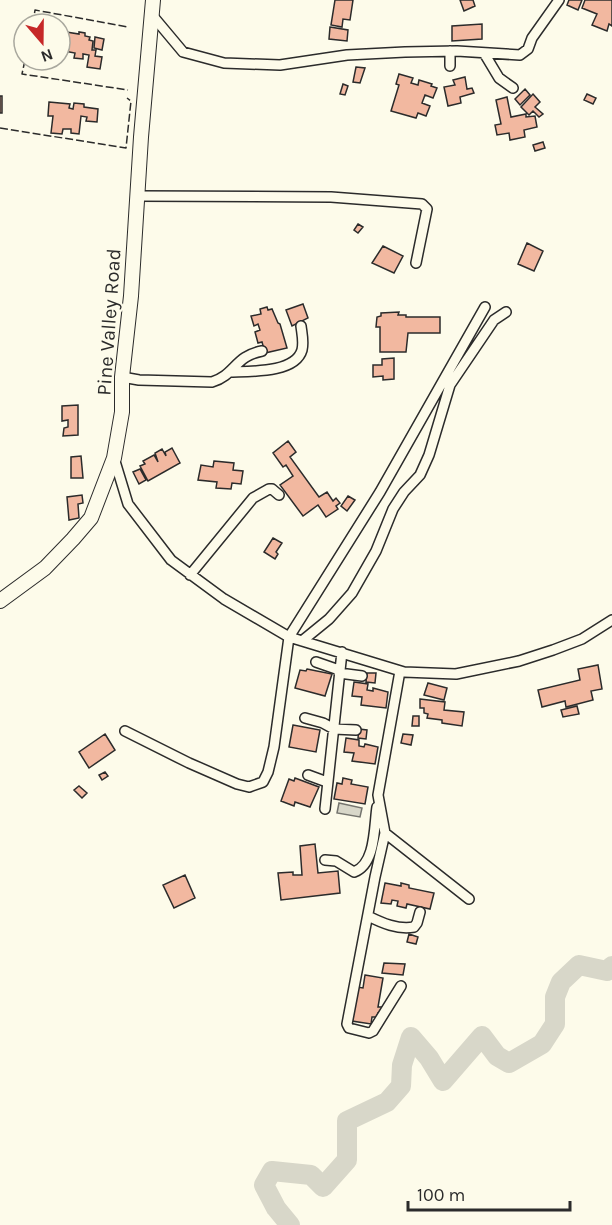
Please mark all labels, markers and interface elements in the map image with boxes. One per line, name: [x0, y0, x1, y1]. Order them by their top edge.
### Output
north arrow: [12, 12, 72, 72]
text: N: [38, 45, 56, 67]
street label: Pine Valley Road: [92, 248, 126, 396]
scale bar: [408, 1174, 570, 1212]
text: 100 m: [417, 1184, 465, 1206]

